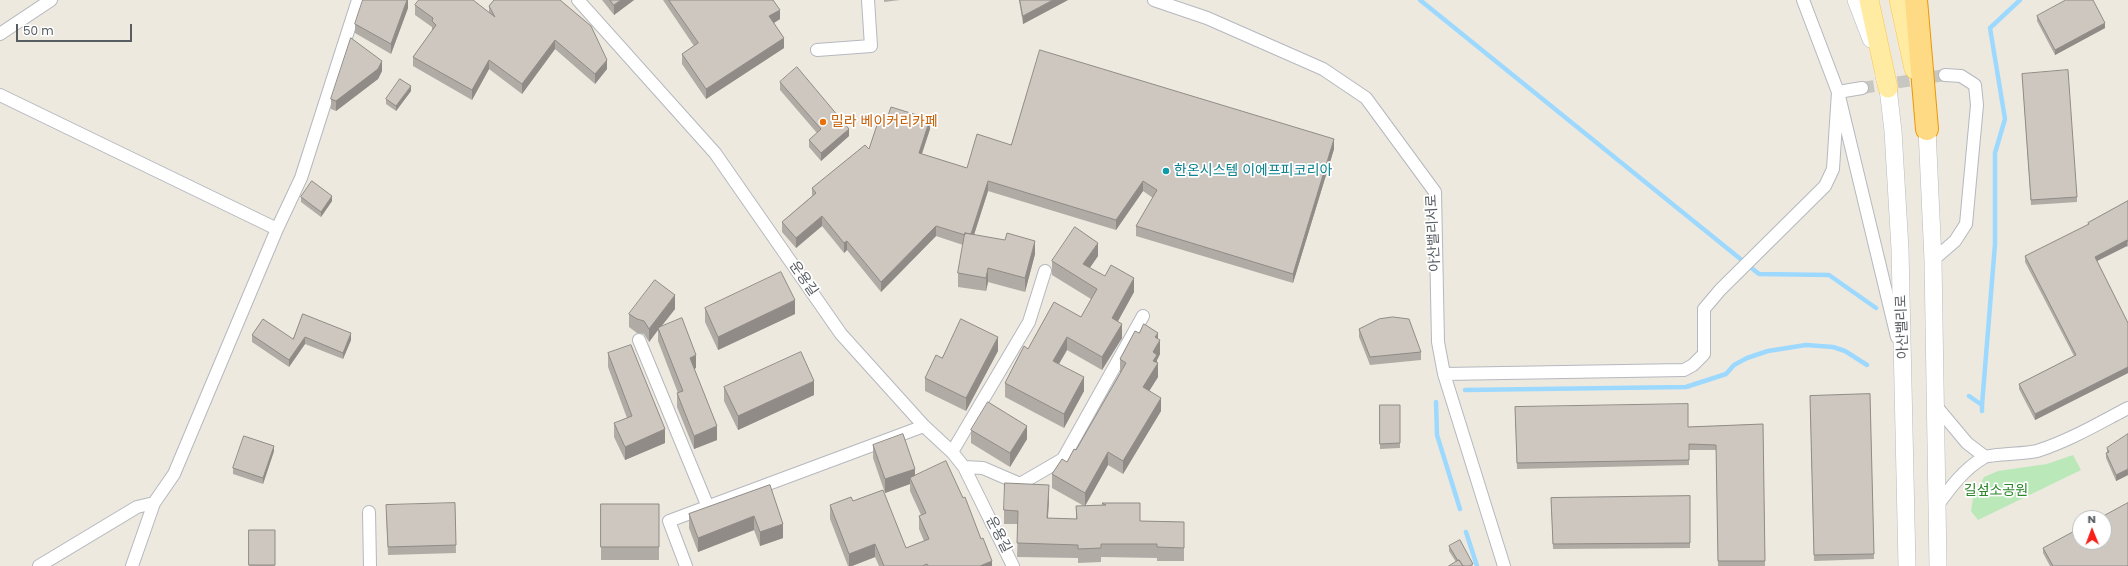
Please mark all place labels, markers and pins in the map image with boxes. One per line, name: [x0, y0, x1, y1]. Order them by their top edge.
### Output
place label: 밀라 베이커리카페: [831, 114, 938, 130]
marker: 밀라 베이커리카페: [818, 117, 828, 127]
place label: 한온시스템 이에프피코리아: [1174, 163, 1332, 179]
marker: 한온시스템 이에프피코리아: [1161, 166, 1171, 176]

